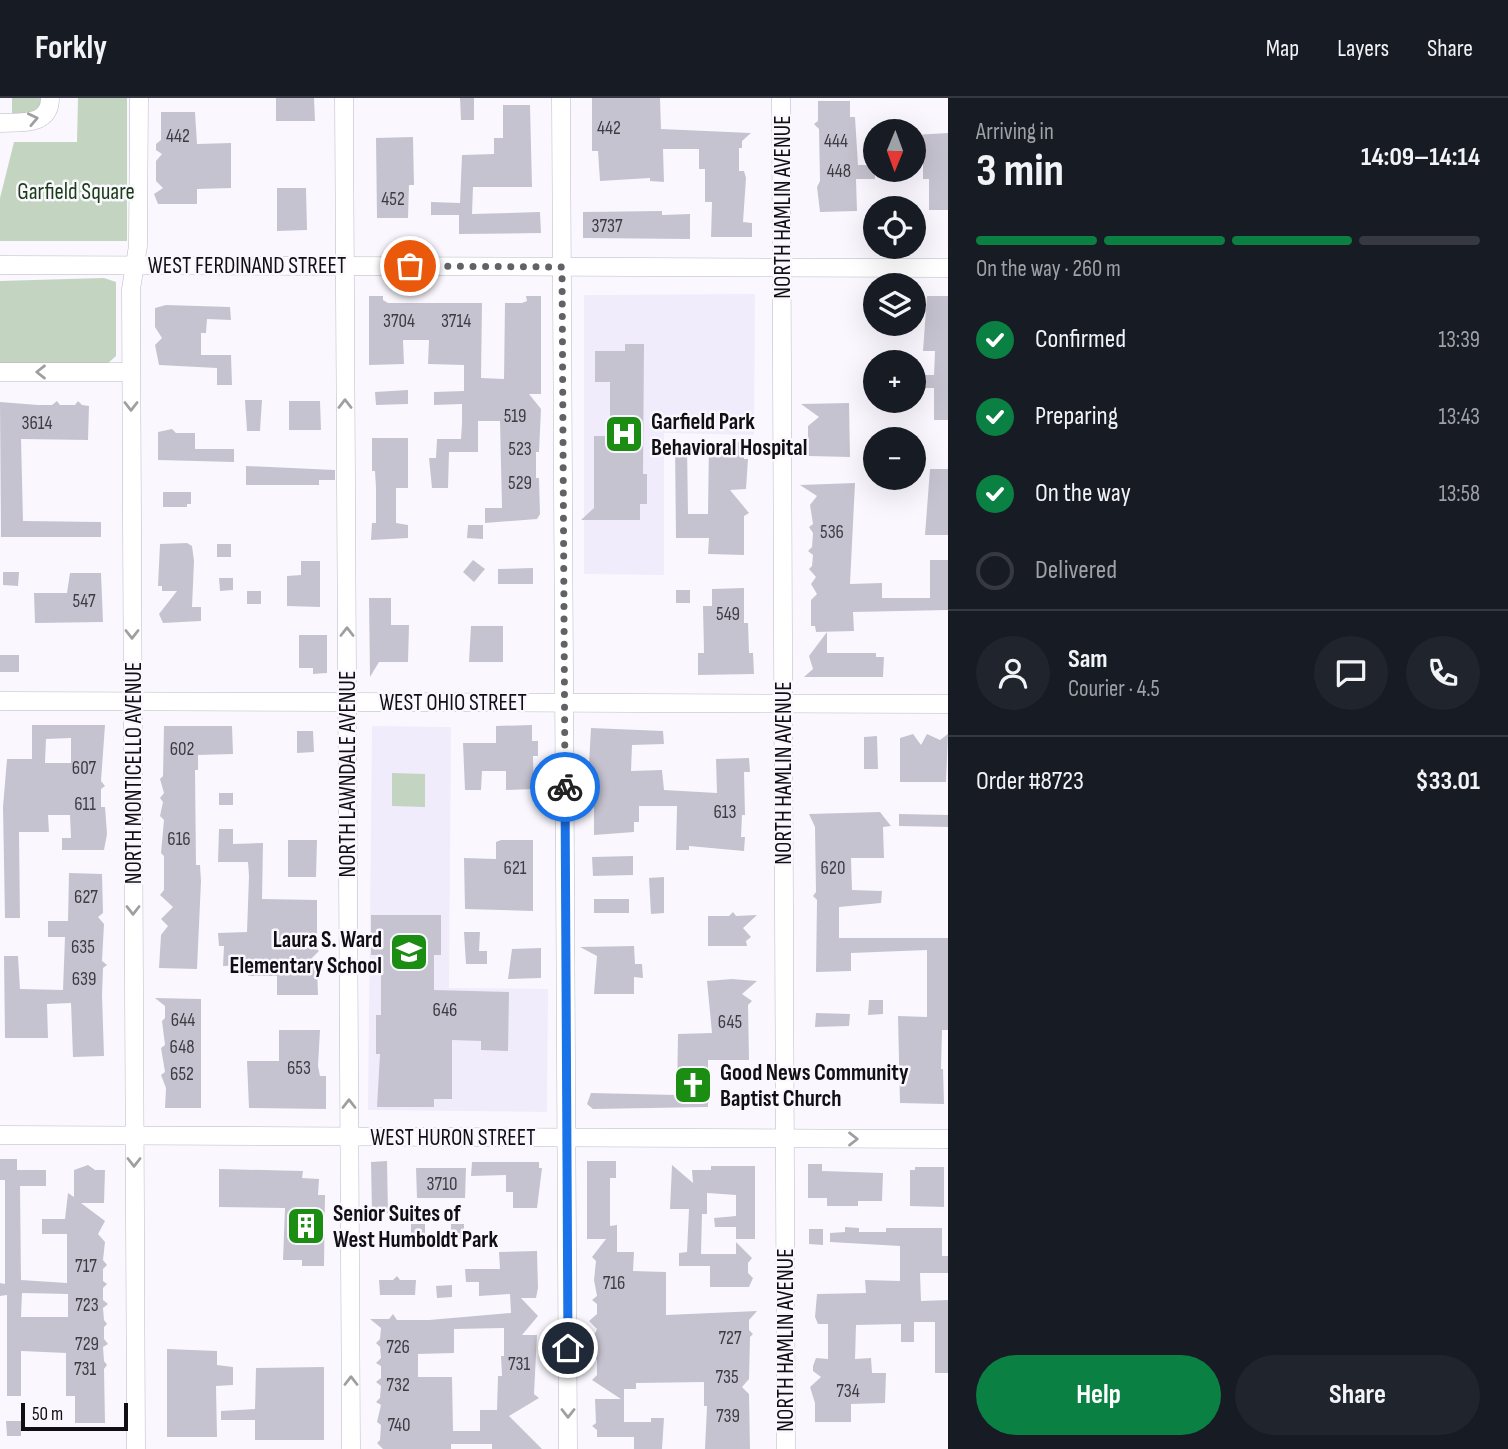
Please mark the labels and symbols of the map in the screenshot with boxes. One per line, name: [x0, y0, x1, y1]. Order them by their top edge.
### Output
one-way arrow: [27, 113, 39, 128]
street label: NORTH HAMLIN AVENUE: [769, 115, 797, 299]
house number: 442: [597, 117, 621, 140]
north arrow: [863, 119, 926, 182]
house number: 442: [166, 125, 190, 148]
house number: 444: [824, 130, 848, 153]
house number: 448: [827, 160, 851, 183]
park label: Garfield Square: [17, 178, 135, 206]
house number: 452: [381, 188, 405, 211]
house number: 3737: [591, 215, 623, 238]
pin: [380, 236, 440, 296]
street label: WEST FERDINAND STREET: [148, 252, 346, 280]
house number: 3704: [383, 310, 415, 333]
house number: 3714: [441, 310, 471, 333]
one-way arrow: [35, 364, 46, 380]
one-way arrow: [337, 399, 353, 409]
one-way arrow: [123, 401, 139, 412]
house number: 519: [504, 405, 526, 428]
place label: Garfield Park Behavioral Hospital: [651, 408, 807, 462]
house number: 3614: [22, 412, 52, 435]
hospital icon: Garfield Park Behavioral Hospital: [603, 413, 645, 455]
house number: 523: [508, 438, 532, 461]
house number: 529: [508, 472, 532, 495]
house number: 536: [820, 521, 844, 544]
house number: 547: [72, 590, 96, 613]
house number: 549: [716, 603, 740, 626]
one-way arrow: [339, 626, 354, 637]
one-way arrow: [124, 629, 140, 639]
street label: NORTH MONTICELLO AVENUE: [120, 662, 148, 884]
street label: NORTH LAWNDALE AVENUE: [334, 671, 362, 877]
street label: NORTH HAMLIN AVENUE: [770, 681, 798, 865]
street label: WEST OHIO STREET: [379, 689, 527, 717]
house number: 602: [170, 738, 194, 761]
courier: [530, 752, 600, 822]
house number: 607: [72, 757, 97, 780]
house number: 611: [74, 793, 96, 816]
house number: 613: [714, 801, 737, 824]
house number: 616: [167, 828, 191, 851]
house number: 621: [503, 857, 527, 880]
house number: 620: [821, 857, 845, 880]
house number: 627: [74, 886, 98, 909]
one-way arrow: [125, 905, 141, 916]
place label: Laura S. Ward Elementary School: [230, 926, 382, 980]
school or university icon: Laura S. Ward Elementary School: [388, 931, 430, 973]
house number: 635: [71, 936, 95, 959]
house number: 639: [72, 968, 96, 991]
house number: 646: [433, 999, 457, 1022]
house number: 644: [171, 1009, 195, 1032]
house number: 645: [718, 1011, 742, 1034]
house number: 648: [170, 1036, 194, 1059]
house number: 653: [287, 1057, 311, 1080]
place label: Good News Community Baptist Church: [720, 1059, 909, 1113]
house number: 652: [170, 1063, 194, 1086]
church icon: Good News Community Baptist Church: [672, 1064, 714, 1106]
one-way arrow: [341, 1099, 357, 1109]
street label: WEST HURON STREET: [370, 1124, 536, 1152]
one-way arrow: [848, 1131, 859, 1147]
one-way arrow: [126, 1157, 142, 1168]
house number: 3710: [427, 1173, 457, 1196]
place label: Senior Suites of West Humboldt Park: [333, 1200, 498, 1254]
building icon: Senior Suites of West Humboldt Park: [285, 1205, 327, 1247]
street label: NORTH HAMLIN AVENUE: [772, 1248, 800, 1432]
house number: 717: [75, 1255, 97, 1278]
house number: 716: [603, 1272, 625, 1295]
house number: 723: [75, 1294, 99, 1317]
pin: [538, 1318, 598, 1378]
house number: 727: [718, 1327, 742, 1350]
house number: 729: [75, 1333, 99, 1356]
house number: 726: [386, 1336, 410, 1359]
house number: 731: [508, 1353, 530, 1376]
house number: 731: [74, 1358, 96, 1381]
house number: 735: [715, 1366, 739, 1389]
house number: 732: [386, 1374, 410, 1397]
one-way arrow: [343, 1375, 359, 1386]
house number: 734: [836, 1380, 860, 1403]
scale bar: [21, 1400, 128, 1432]
house number: 739: [716, 1405, 740, 1428]
one-way arrow: [560, 1408, 576, 1419]
house number: 740: [387, 1414, 411, 1437]

